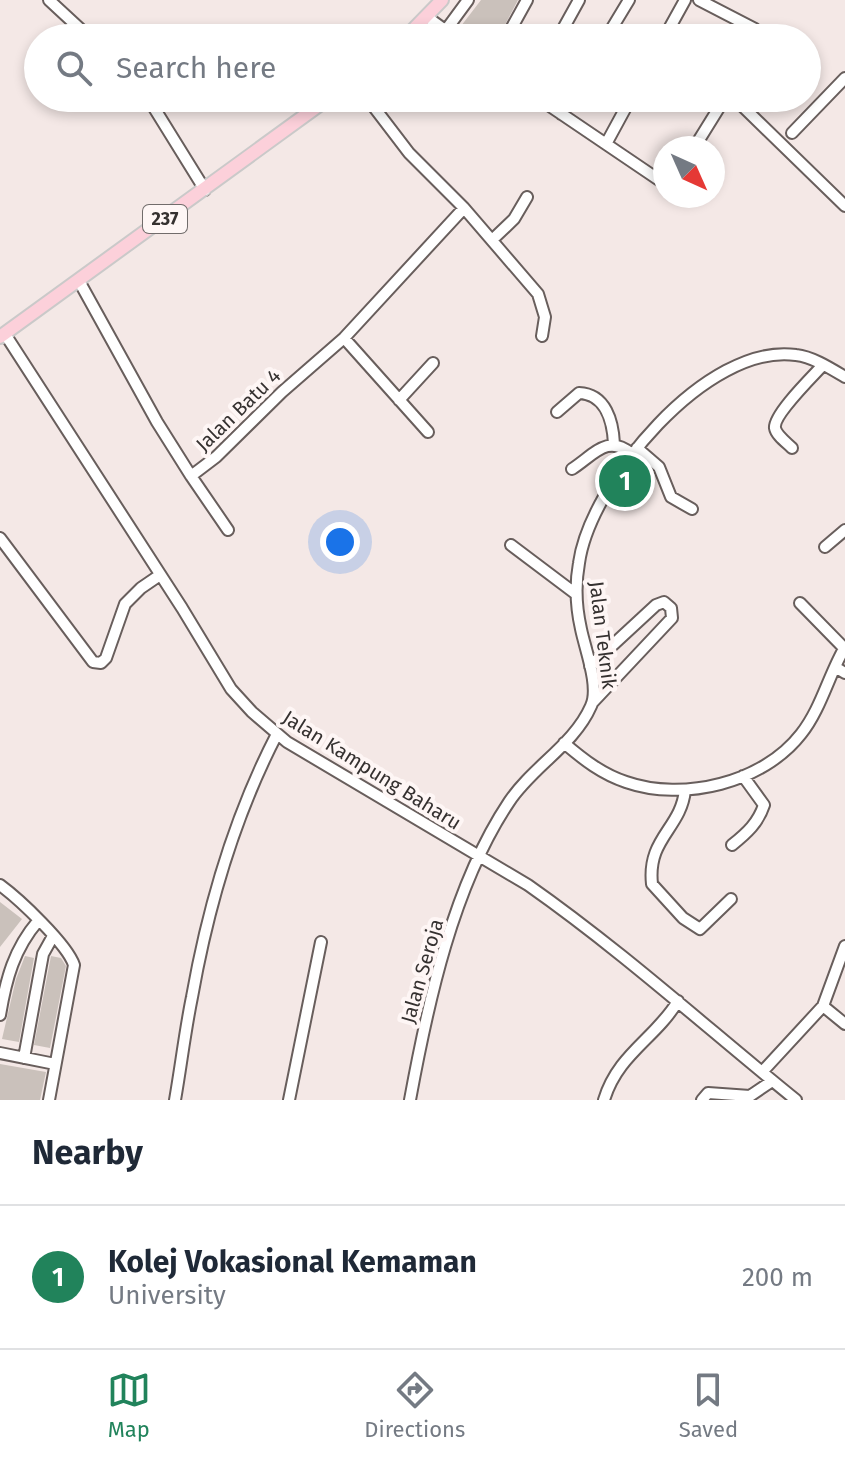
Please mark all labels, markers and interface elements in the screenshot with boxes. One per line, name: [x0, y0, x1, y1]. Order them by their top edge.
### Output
search box: [24, 24, 821, 112]
icon: search: [52, 46, 96, 90]
text: Search here: [116, 50, 276, 86]
north arrow: [653, 136, 725, 208]
road number: 237: [143, 205, 187, 233]
street label: Jalan Batu 4: [191, 364, 286, 456]
pin: 1: [599, 451, 651, 511]
your location: [320, 522, 360, 562]
street label: Jalan Teknik: [584, 580, 622, 691]
street label: Jalan Kampung Baharu: [278, 705, 466, 835]
street label: Jalan Seroja: [396, 916, 448, 1026]
text: Nearby: [32, 1132, 143, 1173]
text: Kolej Vokasional Kemaman: [108, 1244, 477, 1280]
text: 1: [52, 1262, 64, 1293]
text: 200 m: [742, 1262, 813, 1293]
text: University: [108, 1280, 226, 1311]
tab: Map: [107, 1368, 151, 1443]
tab: Directions: [364, 1368, 465, 1443]
tab: Saved: [679, 1368, 738, 1443]

